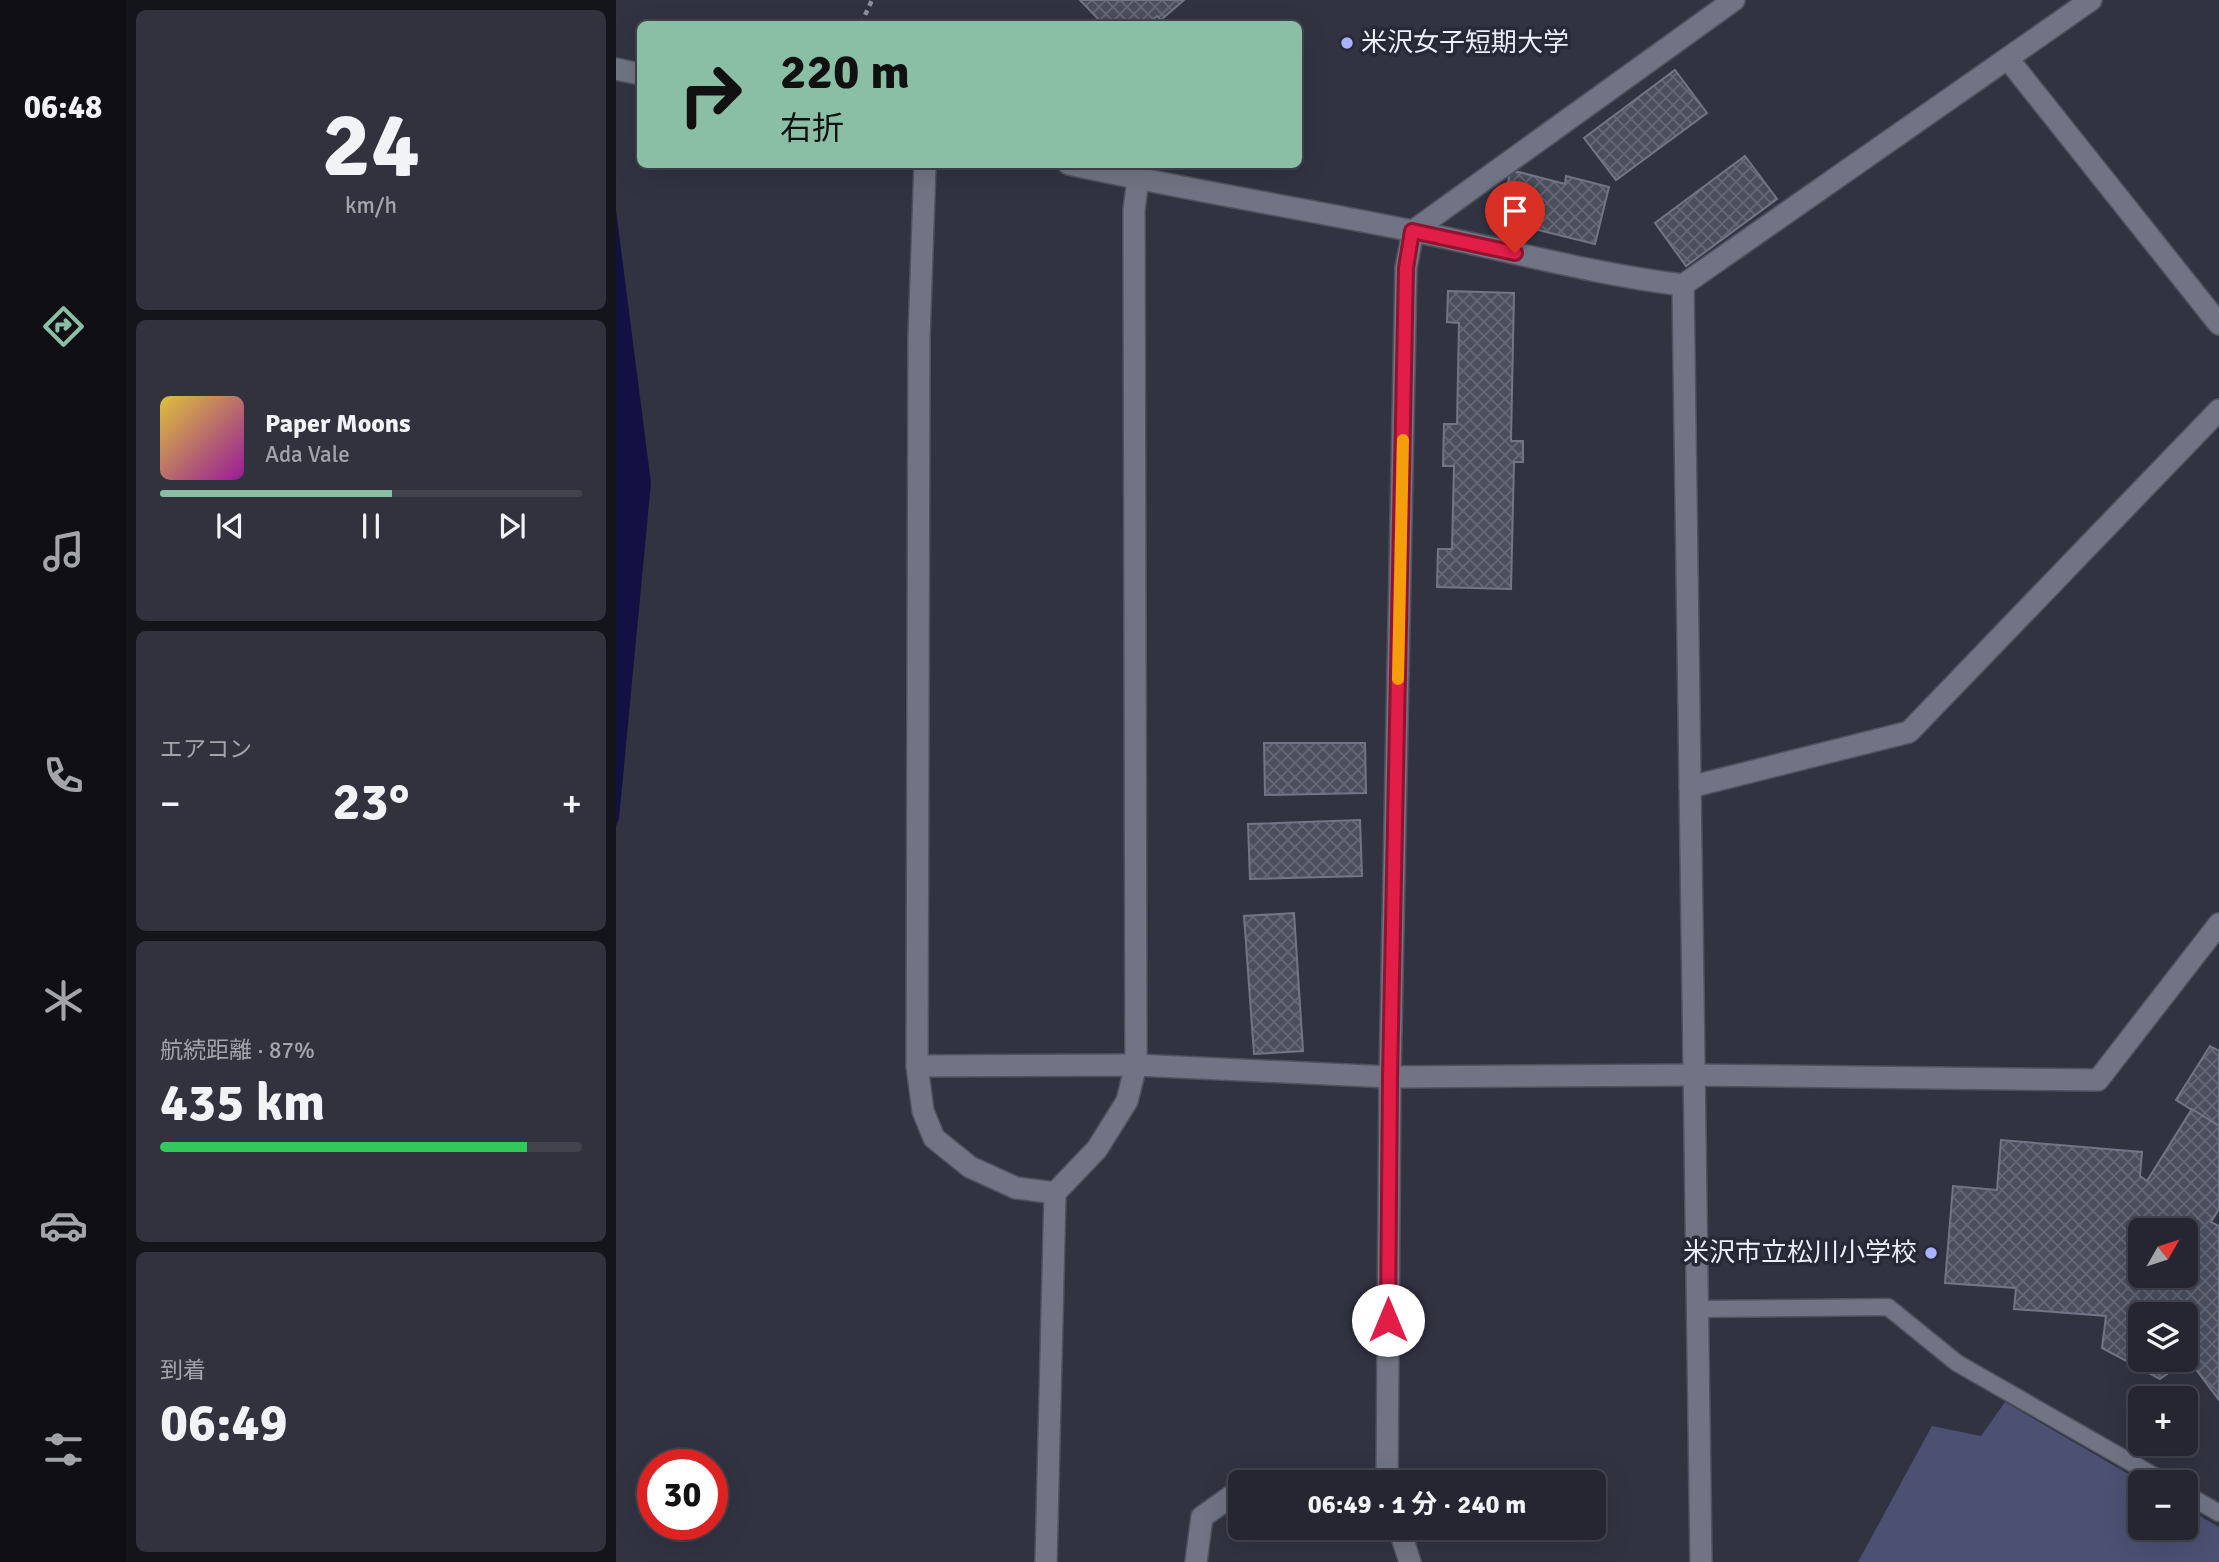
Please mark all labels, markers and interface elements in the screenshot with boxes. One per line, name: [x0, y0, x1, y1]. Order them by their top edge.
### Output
place label: 米沢女子短期大学: [1361, 27, 1569, 59]
marker: 米沢女子短期大学: [1339, 35, 1355, 51]
text: 220 m: [780, 42, 910, 102]
icon: right: [665, 49, 756, 140]
text: 06:48: [24, 88, 102, 127]
text: 24: [322, 89, 420, 202]
text: 右折: [780, 109, 844, 148]
pin: [1485, 181, 1545, 253]
text: km/h: [345, 191, 397, 220]
icon: arrive: [1496, 192, 1534, 230]
icon: directions: [39, 302, 88, 351]
text: Paper Moons: [265, 408, 411, 440]
text: Ada Vale: [265, 440, 350, 469]
icon: previous: [211, 507, 249, 545]
icon: pause: [352, 507, 390, 545]
icon: next: [493, 507, 531, 545]
icon: music: [39, 527, 88, 576]
text: エアコン: [160, 735, 252, 764]
icon: phone: [39, 751, 88, 800]
text: 23°: [333, 770, 409, 834]
text: −: [160, 780, 181, 827]
text: +: [561, 780, 582, 827]
icon: climate: [39, 976, 88, 1025]
text: 航続距離 · 87%: [160, 1036, 315, 1065]
text: 435 km: [160, 1071, 325, 1135]
icon: car: [39, 1201, 88, 1250]
north arrow: [2128, 1218, 2198, 1288]
map controls: [2128, 1218, 2198, 1540]
place label: 米沢市立松川小学校: [1683, 1237, 1917, 1269]
marker: 米沢市立松川小学校: [1923, 1245, 1939, 1261]
position arrow: [1351, 1283, 1425, 1357]
button: layers: [2128, 1302, 2198, 1372]
text: 到着: [160, 1356, 206, 1385]
button: +: [2128, 1386, 2198, 1456]
text: 06:49: [160, 1391, 288, 1455]
icon: filters: [39, 1425, 88, 1474]
speed limit sign: 30: [637, 1449, 728, 1540]
button: −: [2128, 1470, 2198, 1540]
text: 06:49 · 1 分 · 240 m: [1308, 1489, 1526, 1521]

